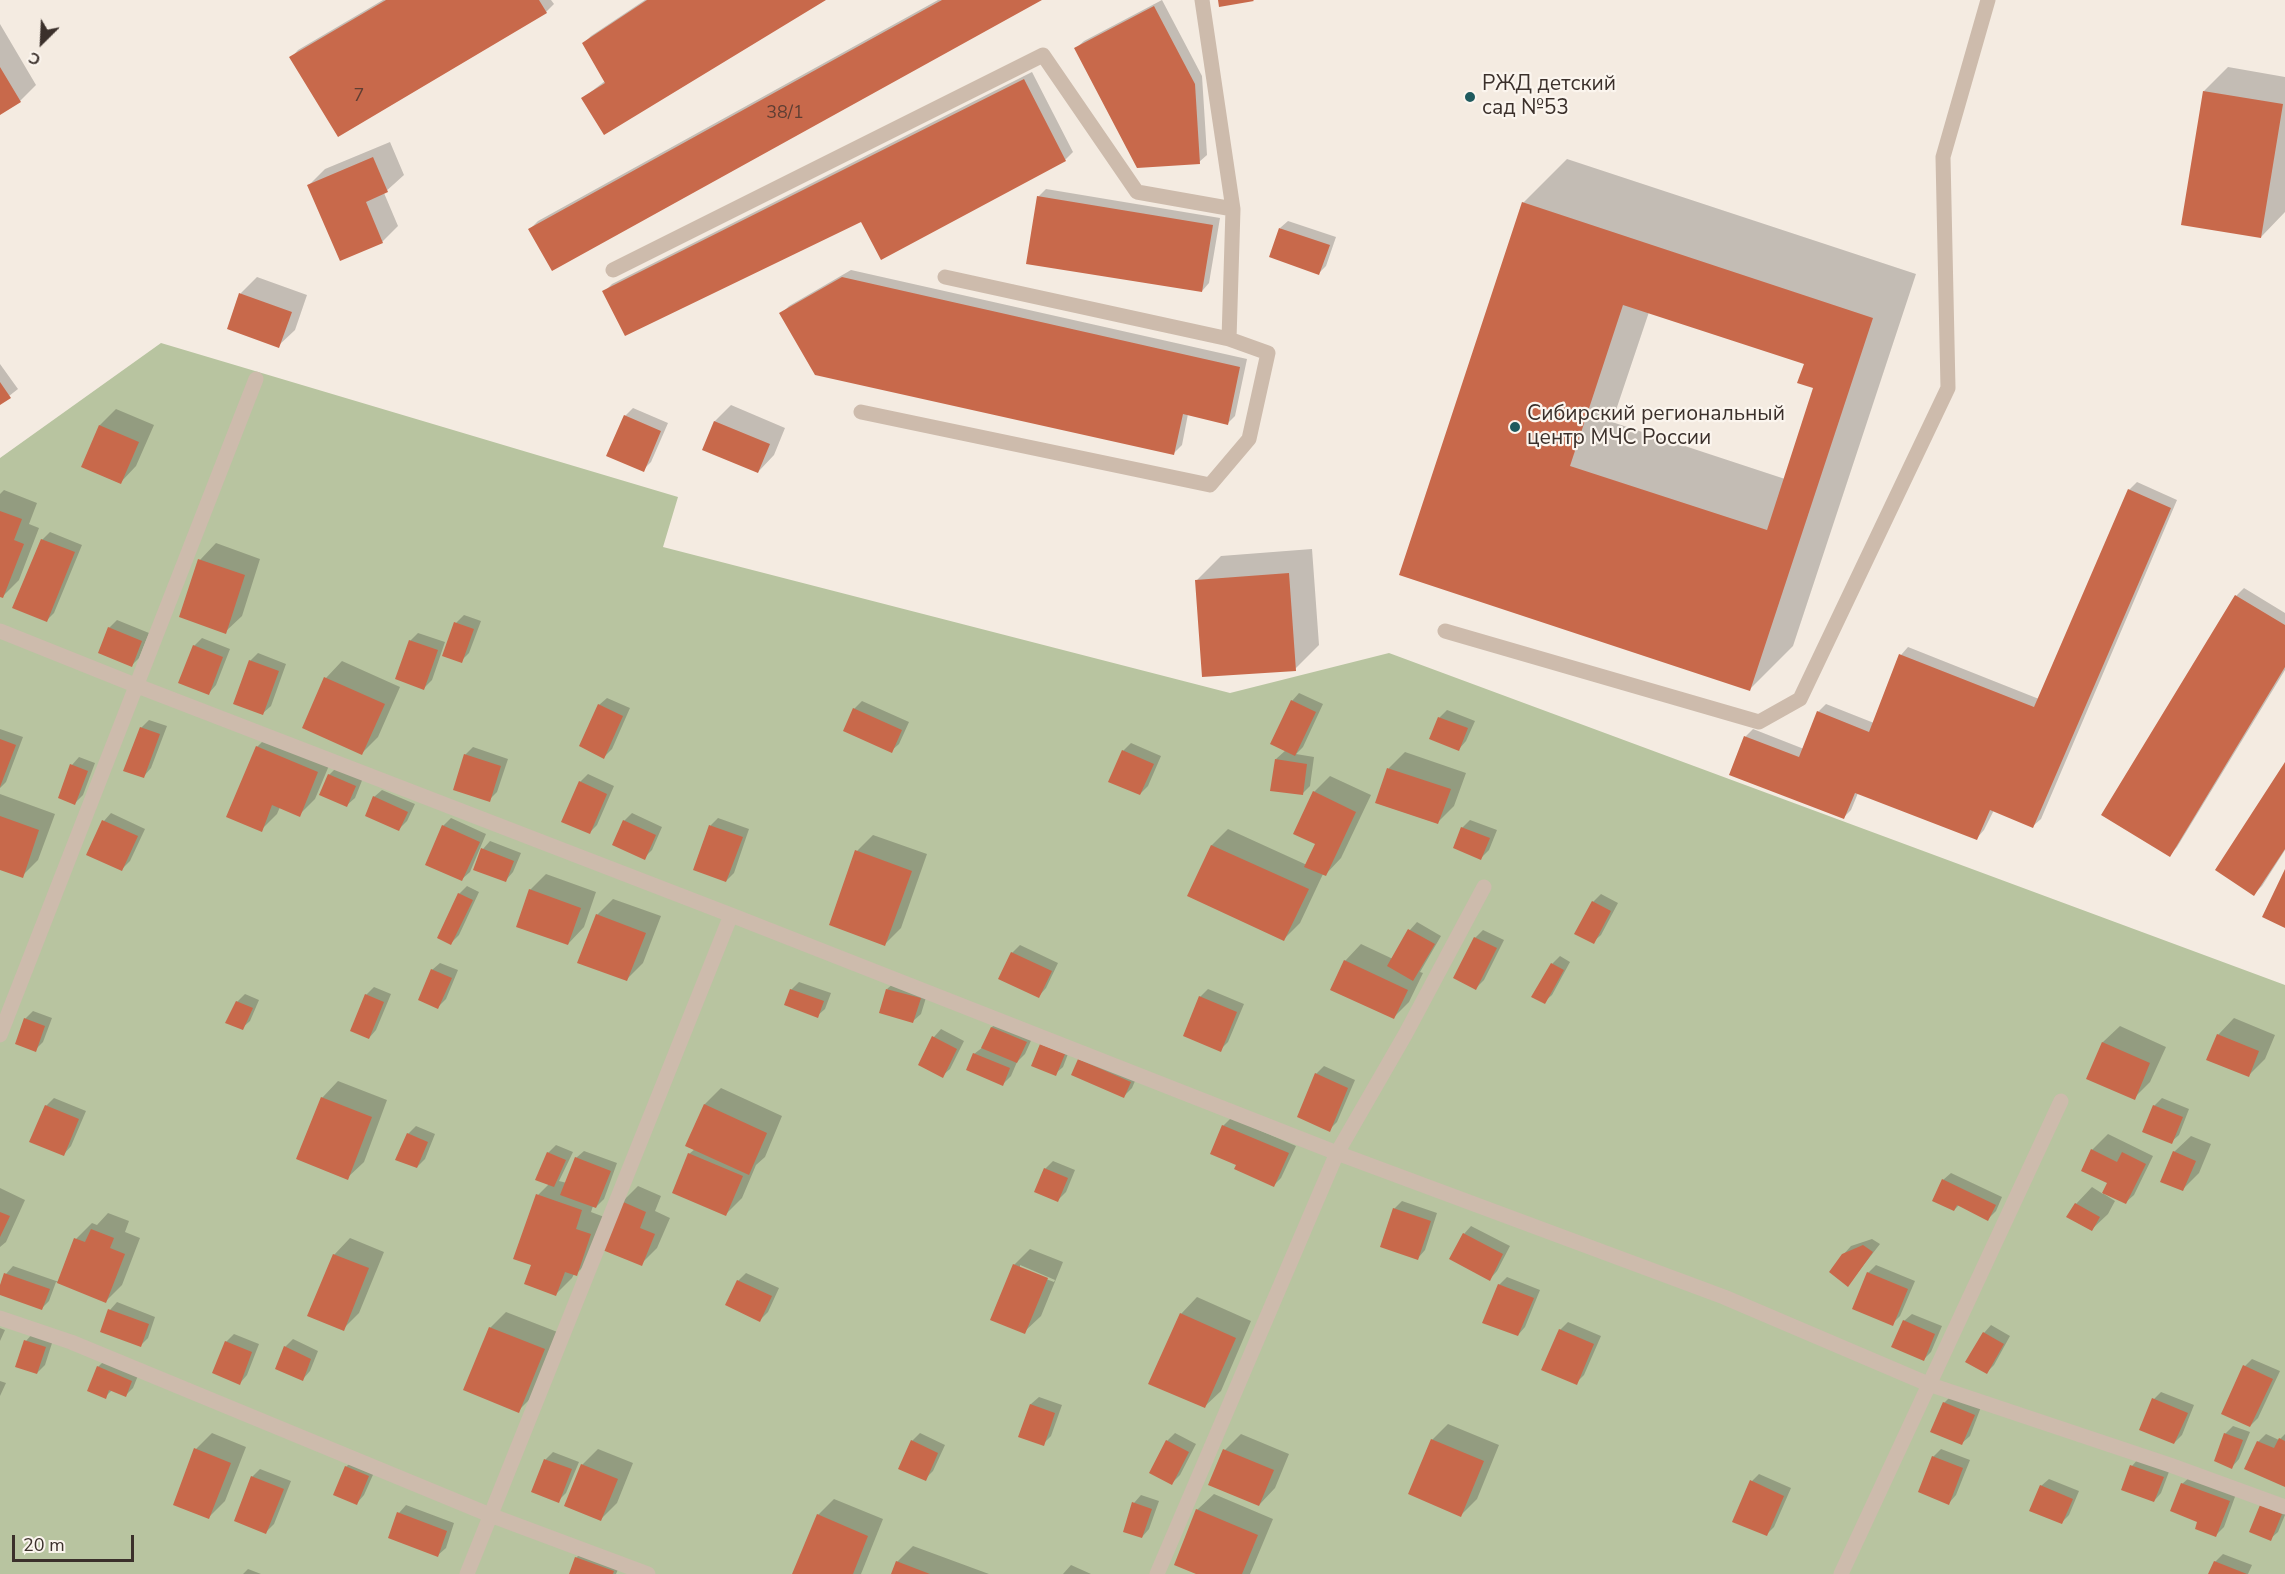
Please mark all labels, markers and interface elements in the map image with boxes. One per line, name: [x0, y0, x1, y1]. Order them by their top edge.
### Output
north arrow: [12, 12, 72, 72]
text: С: [25, 46, 44, 71]
place label: РЖД детский сад №53: [1482, 72, 1616, 122]
house number: 7: [354, 86, 364, 108]
marker: РЖД детский сад №53: [1463, 90, 1477, 104]
house number: 38/1: [766, 103, 804, 125]
place label: Сибирский региональный центр МЧС России: [1527, 402, 1785, 452]
marker: Сибирский региональный центр МЧС России: [1508, 420, 1522, 434]
scale bar: [15, 1523, 136, 1561]
text: 20 m: [23, 1533, 65, 1557]

